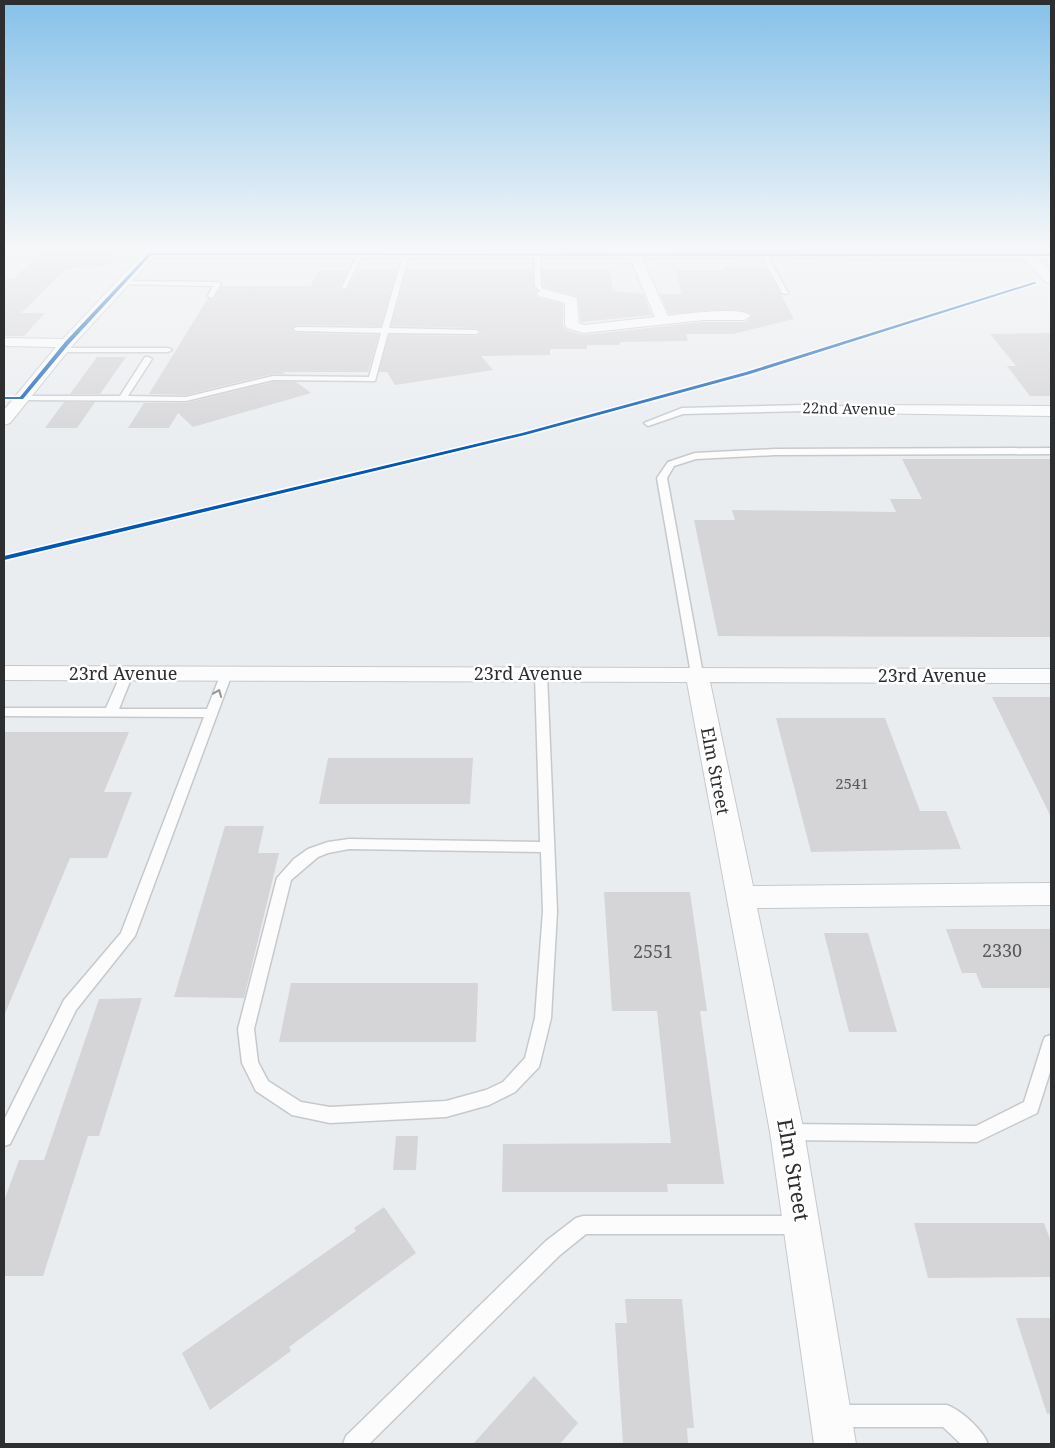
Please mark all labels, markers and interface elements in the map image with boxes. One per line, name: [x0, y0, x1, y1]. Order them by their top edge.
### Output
street label: 22nd Avenue: [802, 397, 896, 419]
street label: 23rd Avenue: [69, 661, 177, 685]
street label: 23rd Avenue: [474, 661, 582, 685]
street label: 23rd Avenue: [878, 663, 986, 687]
one-way arrow: [212, 689, 222, 698]
street label: Elm Street: [696, 725, 736, 817]
house number: 2541: [835, 773, 869, 793]
house number: 2330: [982, 938, 1022, 962]
house number: 2551: [633, 939, 673, 963]
street label: Elm Street: [771, 1116, 817, 1223]

